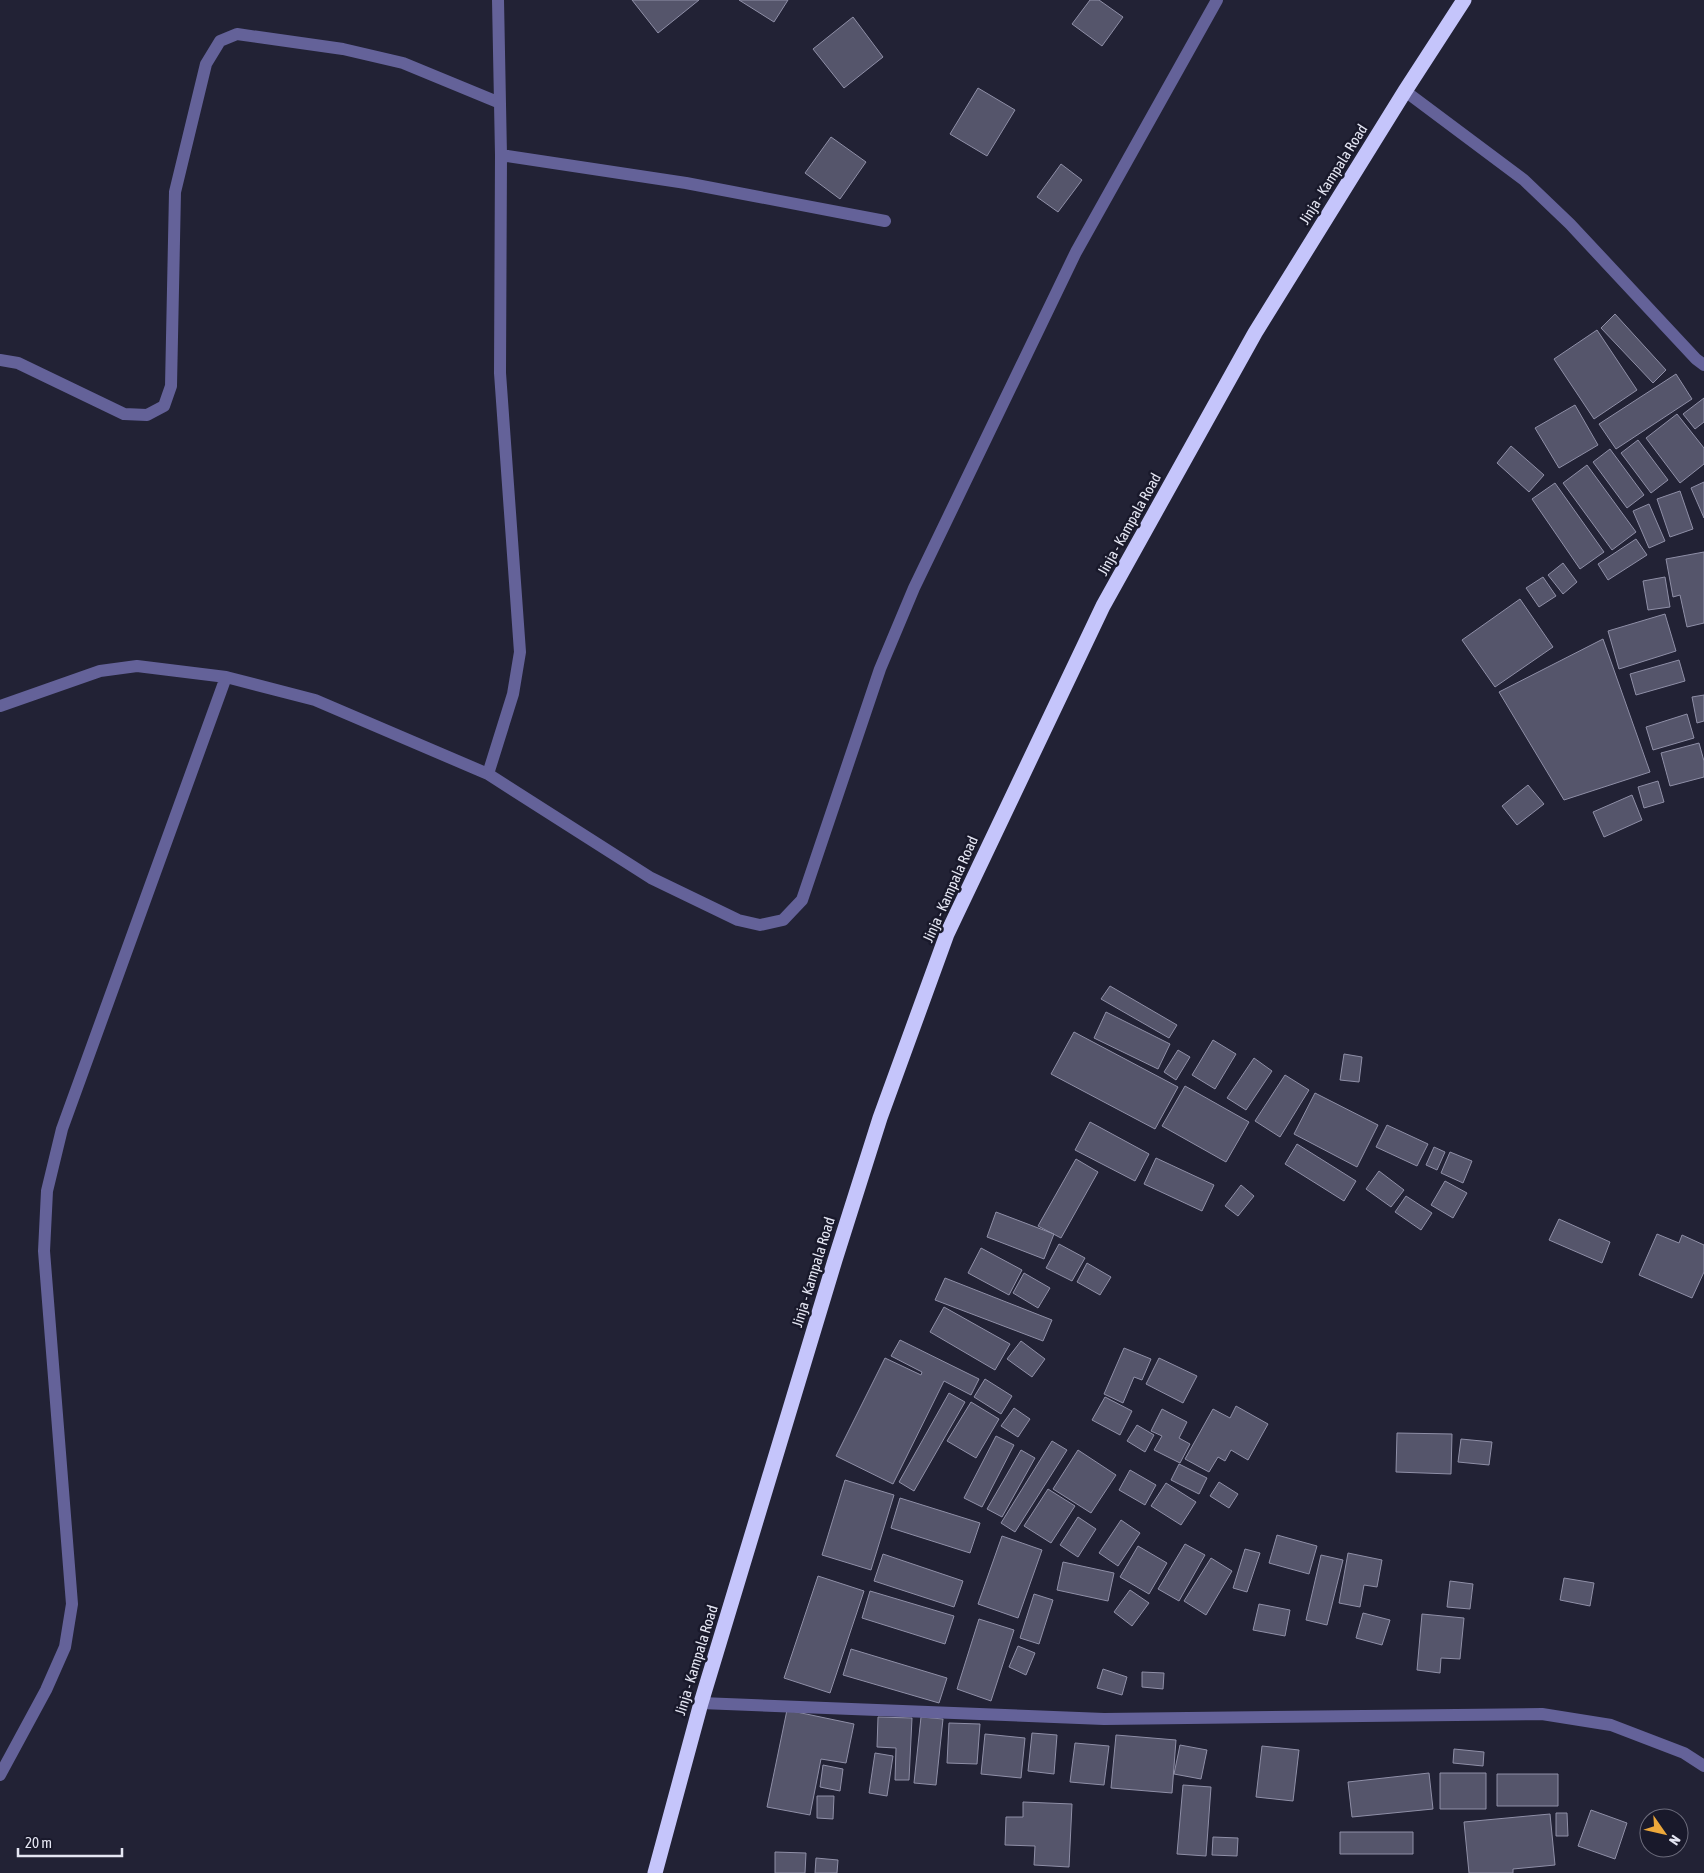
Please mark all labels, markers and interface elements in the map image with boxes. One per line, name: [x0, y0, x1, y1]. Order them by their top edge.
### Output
street label: Jinja - Kampala Road: [1295, 121, 1371, 227]
street label: Jinja - Kampala Road: [1094, 470, 1164, 578]
street label: Jinja - Kampala Road: [919, 833, 981, 945]
street label: Jinja - Kampala Road: [788, 1215, 838, 1329]
street label: Jinja - Kampala Road: [671, 1603, 721, 1717]
north arrow: [1639, 1808, 1689, 1858]
scale bar: [18, 1826, 121, 1858]
text: N: [1666, 1832, 1684, 1848]
text: 20 m: [25, 1834, 52, 1851]

